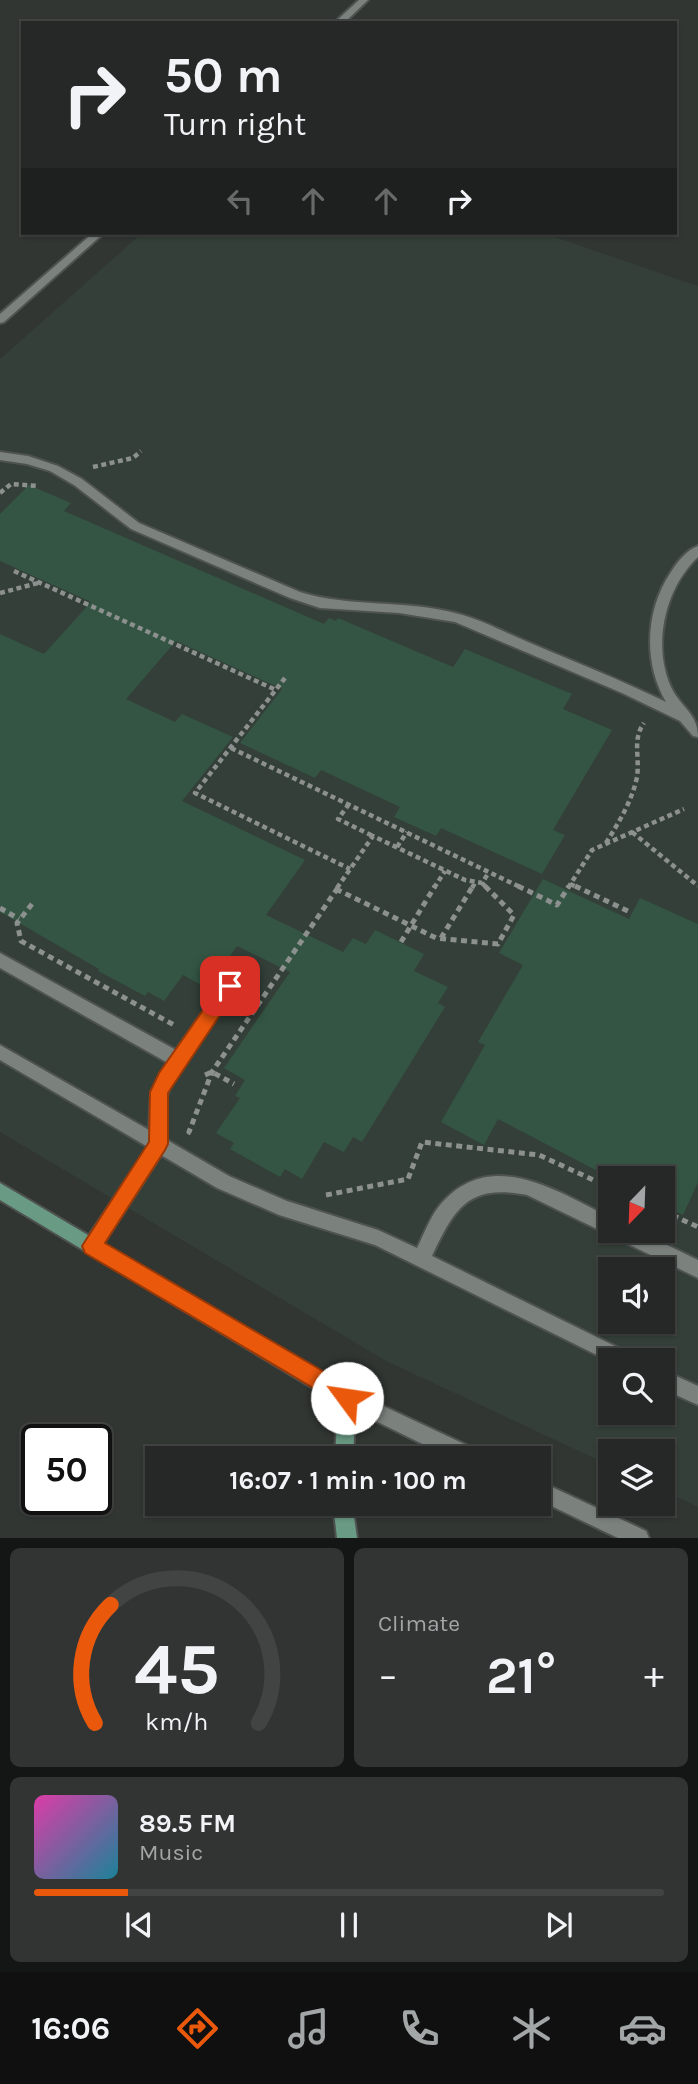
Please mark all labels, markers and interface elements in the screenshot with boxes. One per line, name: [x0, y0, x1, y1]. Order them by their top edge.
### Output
text: 50 m: [164, 47, 282, 104]
icon: right: [49, 49, 140, 140]
text: Turn right: [164, 106, 306, 143]
icon: left: [221, 182, 259, 220]
icon: ahead: [294, 182, 332, 220]
icon: ahead: [367, 182, 405, 220]
icon: right: [440, 182, 478, 220]
pin: [200, 956, 260, 1016]
icon: arrive: [211, 967, 249, 1005]
north arrow: [598, 1166, 676, 1242]
map controls: [598, 1166, 675, 1516]
button: sound: [598, 1257, 675, 1334]
button: search: [598, 1348, 675, 1425]
position arrow: [310, 1361, 384, 1435]
speed limit sign: 50: [21, 1424, 112, 1515]
button: layers: [598, 1439, 675, 1516]
text: 16:07 · 1 min · 100 m: [229, 1465, 467, 1496]
text: Climate: [378, 1610, 460, 1637]
text: 45: [134, 1627, 220, 1712]
text: 21°: [486, 1645, 556, 1706]
text: −: [378, 1653, 398, 1698]
text: +: [644, 1653, 664, 1698]
text: km/h: [145, 1707, 209, 1736]
text: 89.5 FM: [139, 1808, 236, 1839]
text: Music: [139, 1839, 203, 1866]
icon: previous: [120, 1906, 158, 1944]
icon: pause: [330, 1906, 368, 1944]
icon: next: [540, 1906, 578, 1944]
icon: directions: [173, 2004, 222, 2053]
icon: music: [284, 2004, 333, 2053]
icon: phone: [395, 2004, 444, 2053]
icon: climate: [507, 2004, 556, 2053]
icon: car: [618, 2004, 667, 2053]
text: 16:06: [31, 2010, 110, 2047]

